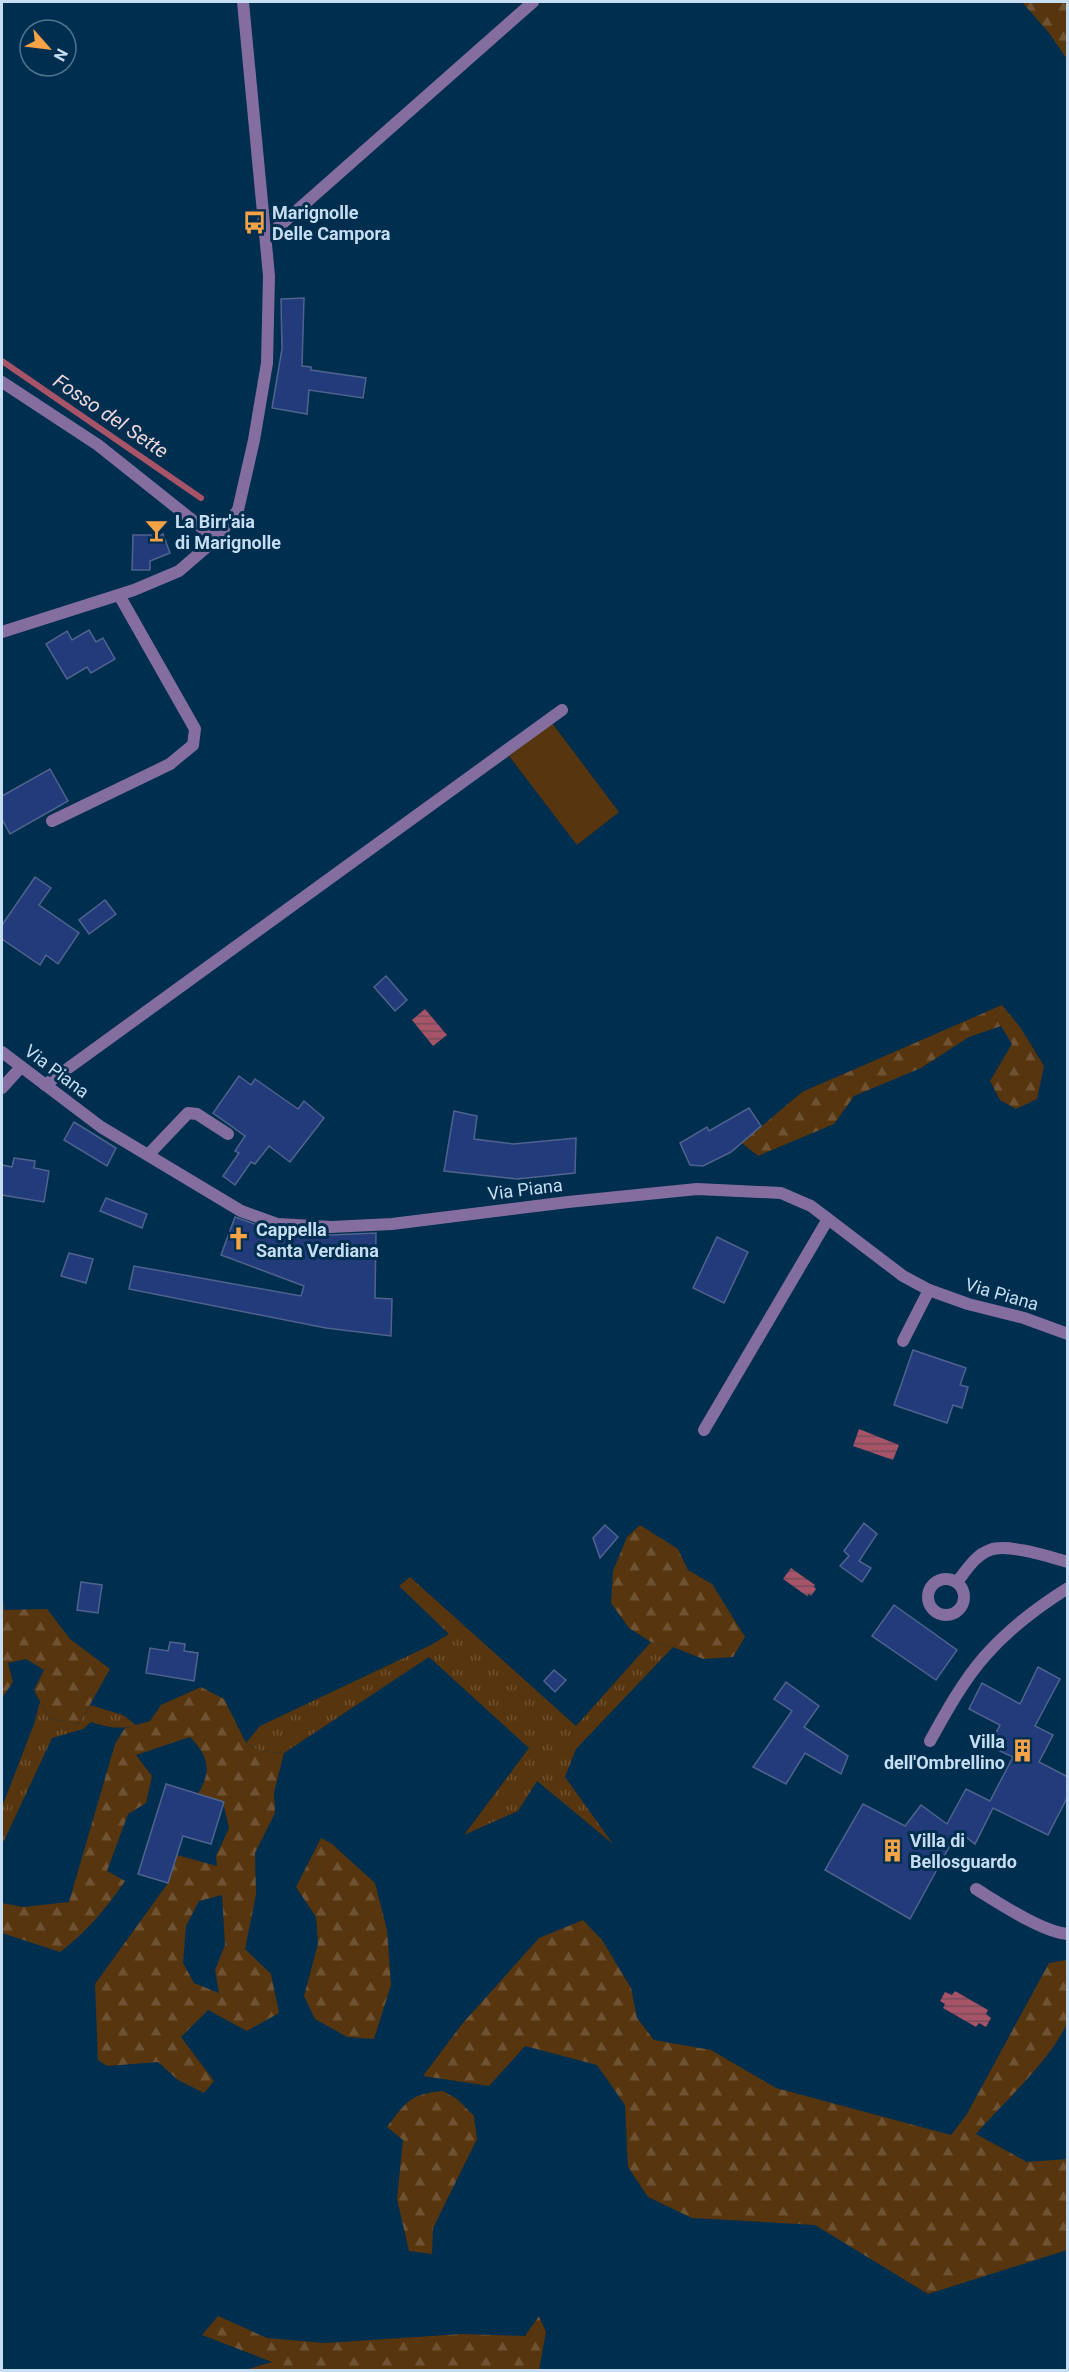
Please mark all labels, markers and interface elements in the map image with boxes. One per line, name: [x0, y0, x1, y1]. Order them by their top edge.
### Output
north arrow: [18, 18, 78, 78]
text: N: [50, 45, 72, 64]
place label: Marignolle Delle Campora: [272, 202, 391, 244]
bus stop icon: Marignolle Delle Campora: [241, 209, 267, 235]
water label: Fosso del Sette: [49, 369, 173, 463]
place label: La Birr'aia di Marignolle: [175, 511, 281, 553]
bar icon: La Birr'aia di Marignolle: [144, 518, 170, 544]
street label: Via Piana: [21, 1040, 93, 1102]
street label: Via Piana: [486, 1174, 564, 1204]
place label: Cappella Santa Verdiana: [256, 1219, 379, 1261]
church icon: Cappella Santa Verdiana: [225, 1226, 251, 1252]
street label: Via Piana: [963, 1274, 1041, 1314]
place label: Villa dell'Ombrellino: [884, 1731, 1005, 1773]
building icon: Villa dell'Ombrellino: [1010, 1738, 1036, 1764]
place label: Villa di Bellosguardo: [910, 1830, 1017, 1872]
building icon: Villa di Bellosguardo: [879, 1837, 905, 1863]

